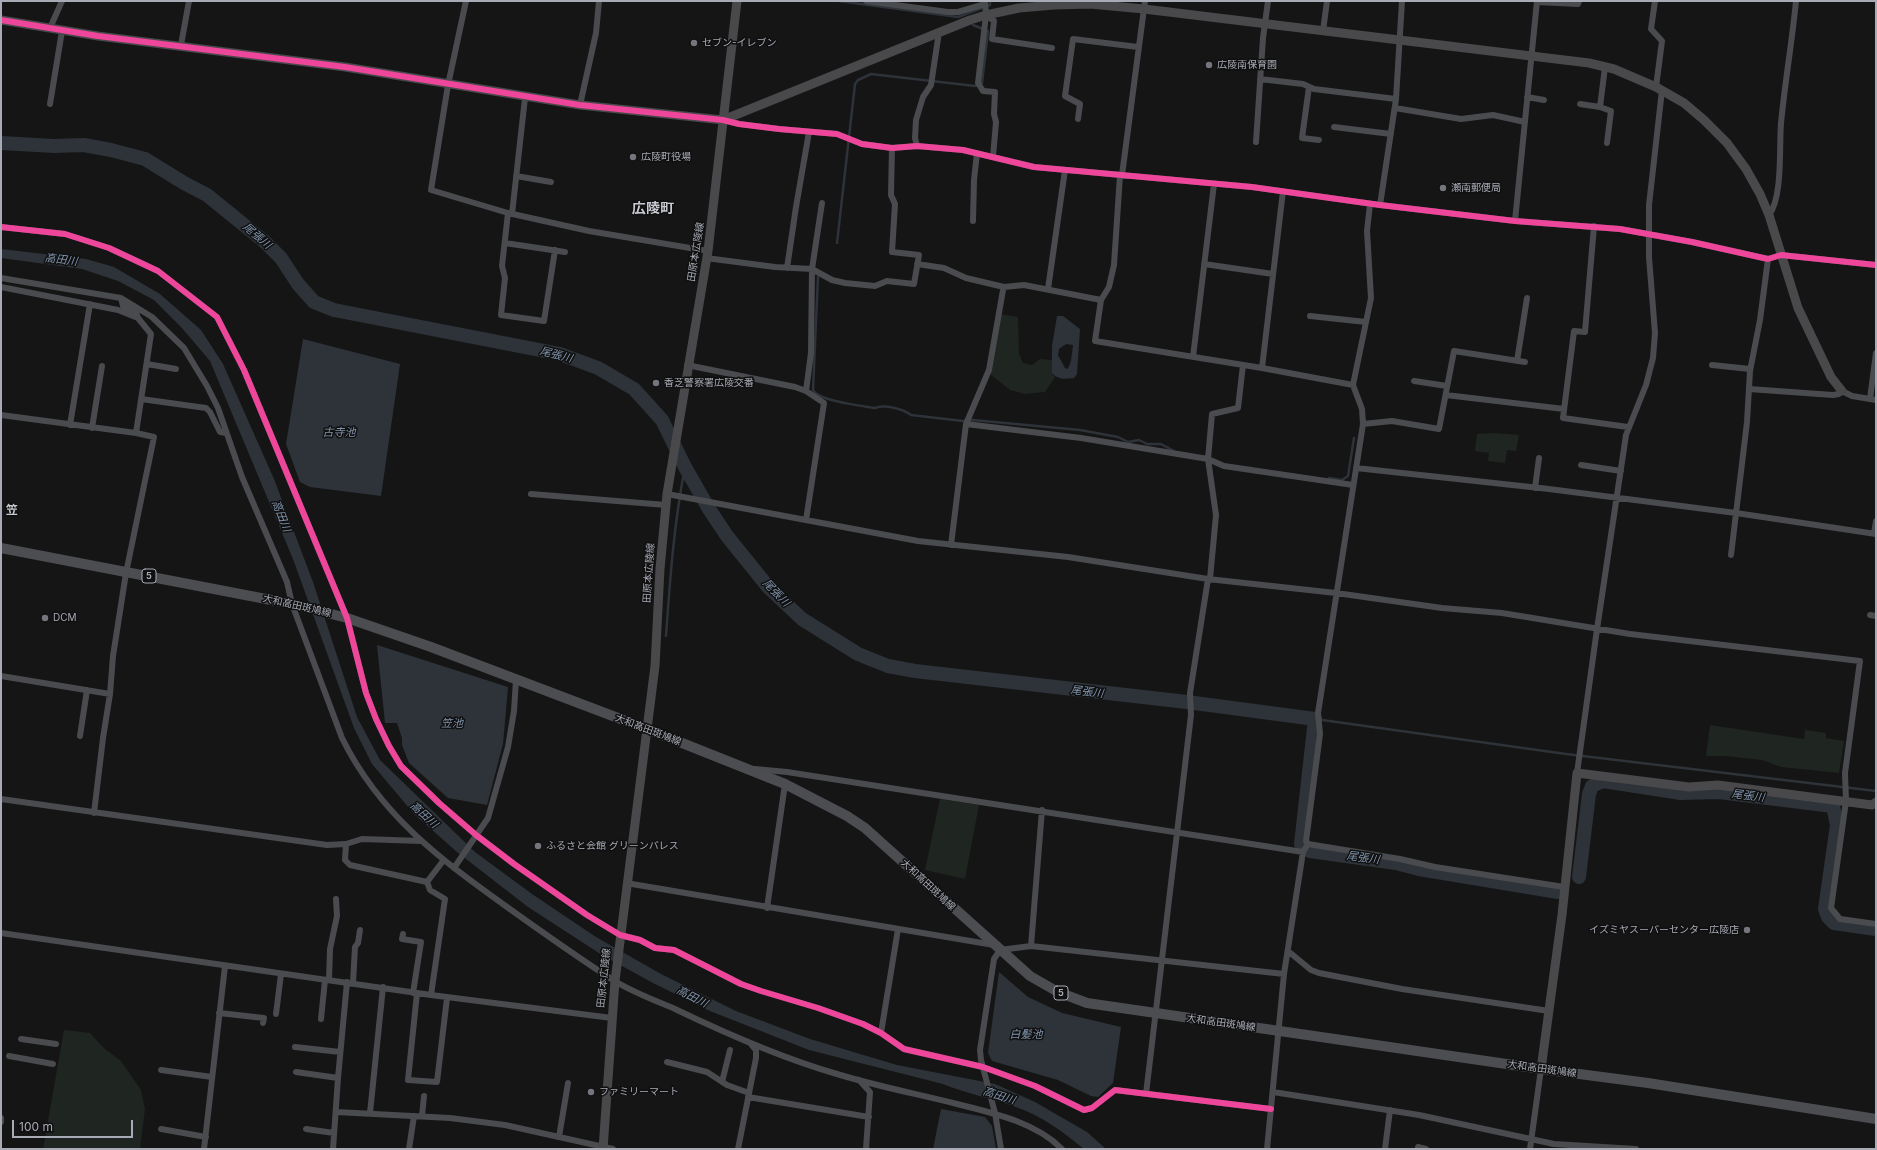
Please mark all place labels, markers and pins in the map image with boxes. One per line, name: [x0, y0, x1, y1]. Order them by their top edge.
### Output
place label: セブン-イレブン: [702, 37, 777, 49]
marker: セブン-イレブン: [689, 38, 699, 48]
place label: 広陵南保育園: [1217, 59, 1277, 71]
marker: 広陵南保育園: [1204, 60, 1214, 70]
place label: 広陵町役場: [641, 151, 691, 163]
marker: 広陵町役場: [628, 152, 638, 162]
place label: 瀬南郵便局: [1451, 182, 1501, 194]
marker: 瀬南郵便局: [1438, 183, 1448, 193]
place label: 香芝警察署広陵交番: [664, 377, 754, 389]
marker: 香芝警察署広陵交番: [651, 378, 661, 388]
place label: DCM: [53, 612, 77, 624]
marker: DCM: [40, 613, 50, 623]
place label: ふるさと会館 グリーンパレス: [546, 840, 679, 852]
marker: ふるさと会館 グリーンパレス: [533, 841, 543, 851]
place label: イズミヤスーパーセンター広陵店: [1589, 924, 1739, 936]
marker: イズミヤスーパーセンター広陵店: [1742, 925, 1752, 935]
place label: ファミリーマート: [599, 1086, 679, 1098]
marker: ファミリーマート: [586, 1087, 596, 1097]

